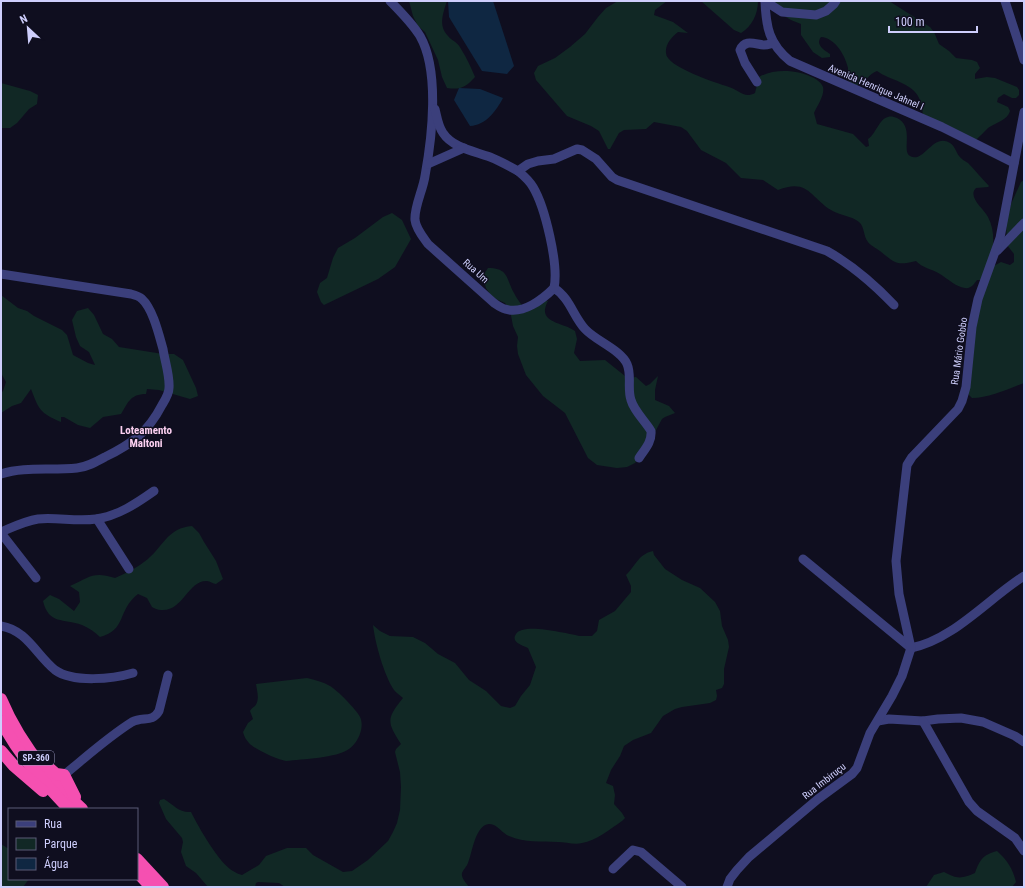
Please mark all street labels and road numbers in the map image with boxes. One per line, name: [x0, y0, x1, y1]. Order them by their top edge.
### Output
street label: Avenida Henrique Jahnel I: [827, 62, 925, 112]
street label: Rua Um: [461, 257, 491, 285]
street label: Rua Mário Gobbo: [949, 317, 969, 385]
road number: SP-360: [18, 751, 54, 765]
street label: Rua Imbiruçu: [800, 761, 848, 801]

